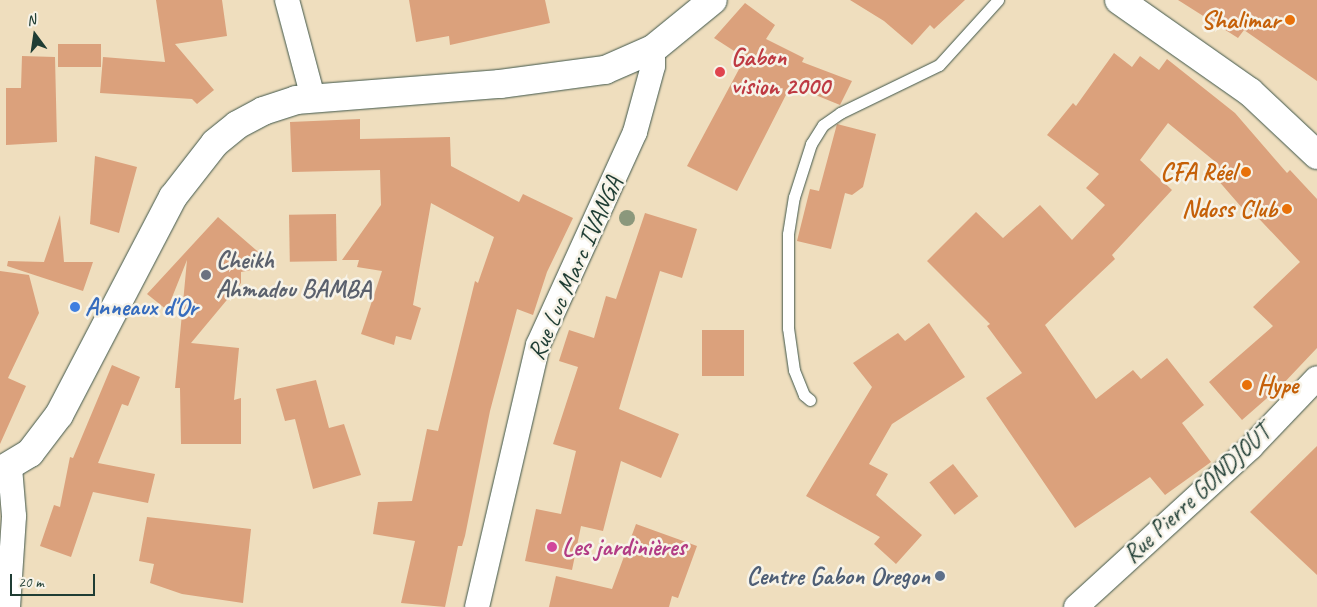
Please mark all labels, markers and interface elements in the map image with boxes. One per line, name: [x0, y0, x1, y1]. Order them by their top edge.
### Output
place label: Shalimar: [1201, 5, 1280, 35]
north arrow: [10, 10, 60, 60]
text: N: [25, 11, 38, 29]
marker: Shalimar: [1284, 14, 1296, 26]
place label: Gabon vision 2000: [731, 43, 830, 102]
marker: Gabon vision 2000: [713, 65, 727, 79]
place label: CFA Réel: [1159, 157, 1236, 187]
marker: CFA Réel: [1240, 166, 1252, 178]
street label: Rue Luc Marc IVANGA: [521, 172, 629, 364]
place label: Ndoss Club: [1182, 194, 1277, 224]
marker: Ndoss Club: [1281, 203, 1293, 215]
place label: Cheikh Ahmadou BAMBA: [216, 246, 371, 305]
marker: Cheikh Ahmadou BAMBA: [200, 269, 212, 281]
place label: Anneaux d'Or: [85, 292, 198, 322]
marker: Anneaux d'Or: [69, 301, 81, 313]
place label: Hype: [1257, 370, 1298, 400]
marker: Hype: [1241, 379, 1253, 391]
street label: Rue Pierre GONDJOUT: [1117, 418, 1277, 570]
place label: Les jardinières: [562, 532, 687, 562]
marker: Les jardinières: [546, 541, 558, 553]
place label: Centre Gabon Oregon: [746, 561, 930, 591]
scale bar: [12, 564, 98, 596]
marker: Centre Gabon Oregon: [934, 570, 946, 582]
text: 20 m: [18, 573, 44, 592]

